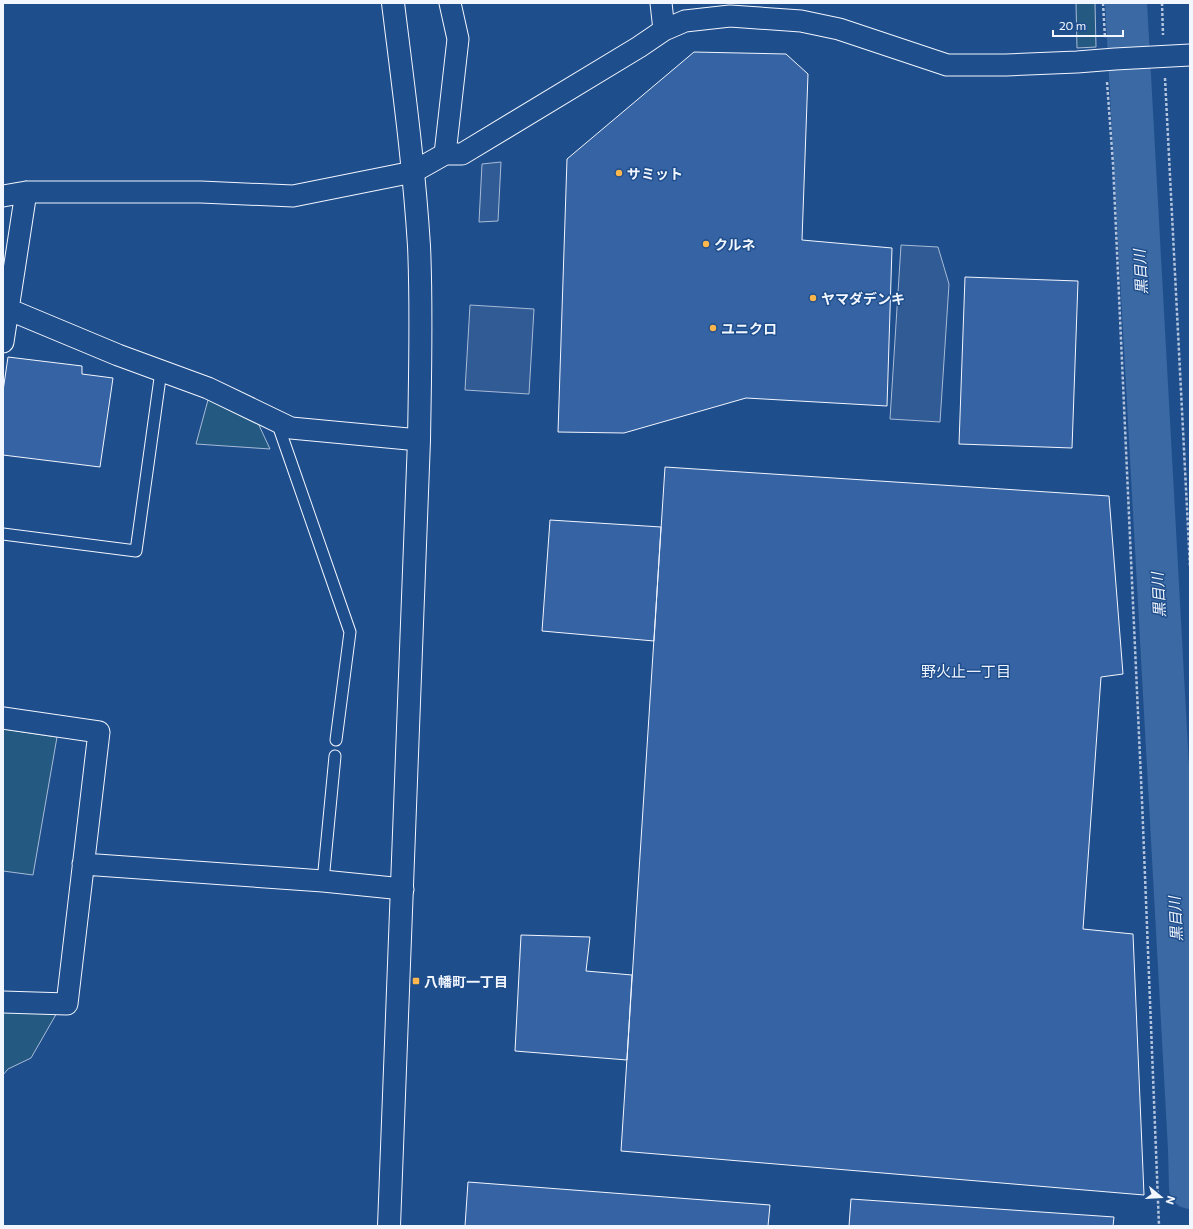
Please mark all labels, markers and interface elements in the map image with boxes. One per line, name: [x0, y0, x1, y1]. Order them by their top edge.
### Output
scale bar: [1053, 12, 1123, 38]
text: 20 m: [1059, 18, 1086, 32]
place label: サミット: [627, 165, 683, 182]
marker: サミット: [614, 168, 624, 178]
place label: クルネ: [714, 236, 756, 253]
marker: クルネ: [701, 239, 711, 249]
water label: 黒目川: [1130, 247, 1150, 295]
place label: ヤマダデンキ: [821, 290, 905, 307]
marker: ヤマダデンキ: [808, 293, 818, 303]
place label: ユニクロ: [721, 320, 777, 337]
marker: ユニクロ: [708, 323, 718, 333]
water label: 黒目川: [1148, 570, 1168, 618]
district label: 野火止一丁目: [921, 662, 1011, 680]
water label: 黒目川: [1165, 894, 1185, 942]
place label: 八幡町一丁目: [424, 973, 508, 990]
marker: 八幡町一丁目: [411, 976, 421, 986]
north arrow: [1141, 1177, 1181, 1217]
text: N: [1164, 1194, 1178, 1206]

